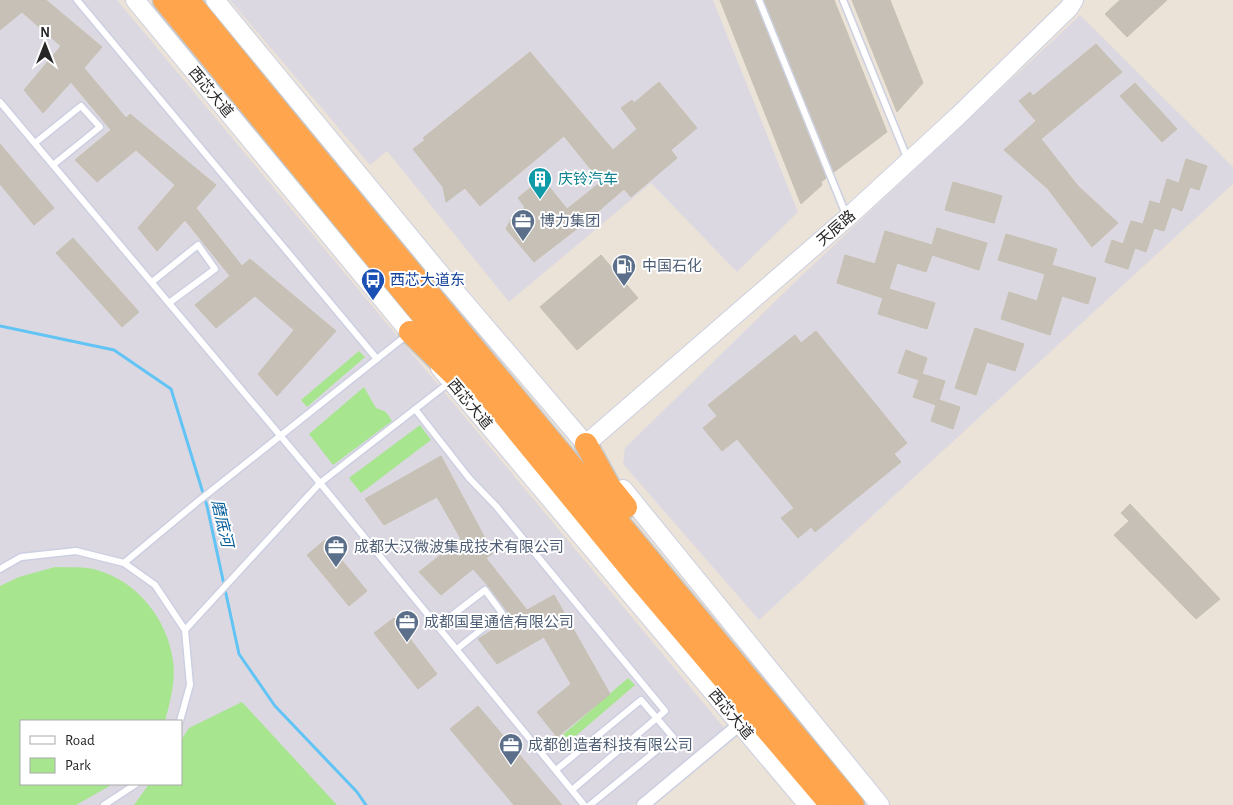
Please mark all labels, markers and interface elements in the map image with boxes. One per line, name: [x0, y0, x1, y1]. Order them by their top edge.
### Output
north arrow: [20, 20, 70, 70]
text: N: [40, 26, 50, 40]
street label: 西芯大道: [186, 64, 236, 120]
building icon: 庆铃汽车: [527, 166, 553, 200]
place label: 庆铃汽车: [558, 171, 618, 187]
street label: 天辰路: [814, 207, 858, 249]
office icon: 博力集团: [510, 208, 536, 242]
place label: 博力集团: [540, 212, 600, 229]
fuel station icon: 中国石化: [611, 253, 637, 287]
place label: 中国石化: [642, 257, 702, 274]
bus stop icon: 西芯大道东: [360, 267, 386, 301]
place label: 西芯大道东: [390, 272, 465, 288]
street label: 西芯大道: [445, 376, 495, 432]
water label: 磨底河: [209, 498, 237, 551]
office icon: 成都大汉微波集成技术有限公司: [323, 534, 349, 568]
place label: 成都大汉微波集成技术有限公司: [354, 539, 564, 555]
office icon: 成都国星通信有限公司: [394, 609, 420, 643]
place label: 成都国星通信有限公司: [424, 614, 574, 630]
street label: 西芯大道: [706, 686, 756, 742]
legend: [20, 720, 182, 785]
office icon: 成都创造者科技有限公司: [498, 732, 524, 766]
text: Road: [65, 733, 95, 748]
place label: 成都创造者科技有限公司: [528, 736, 693, 753]
text: Park: [65, 758, 91, 773]

